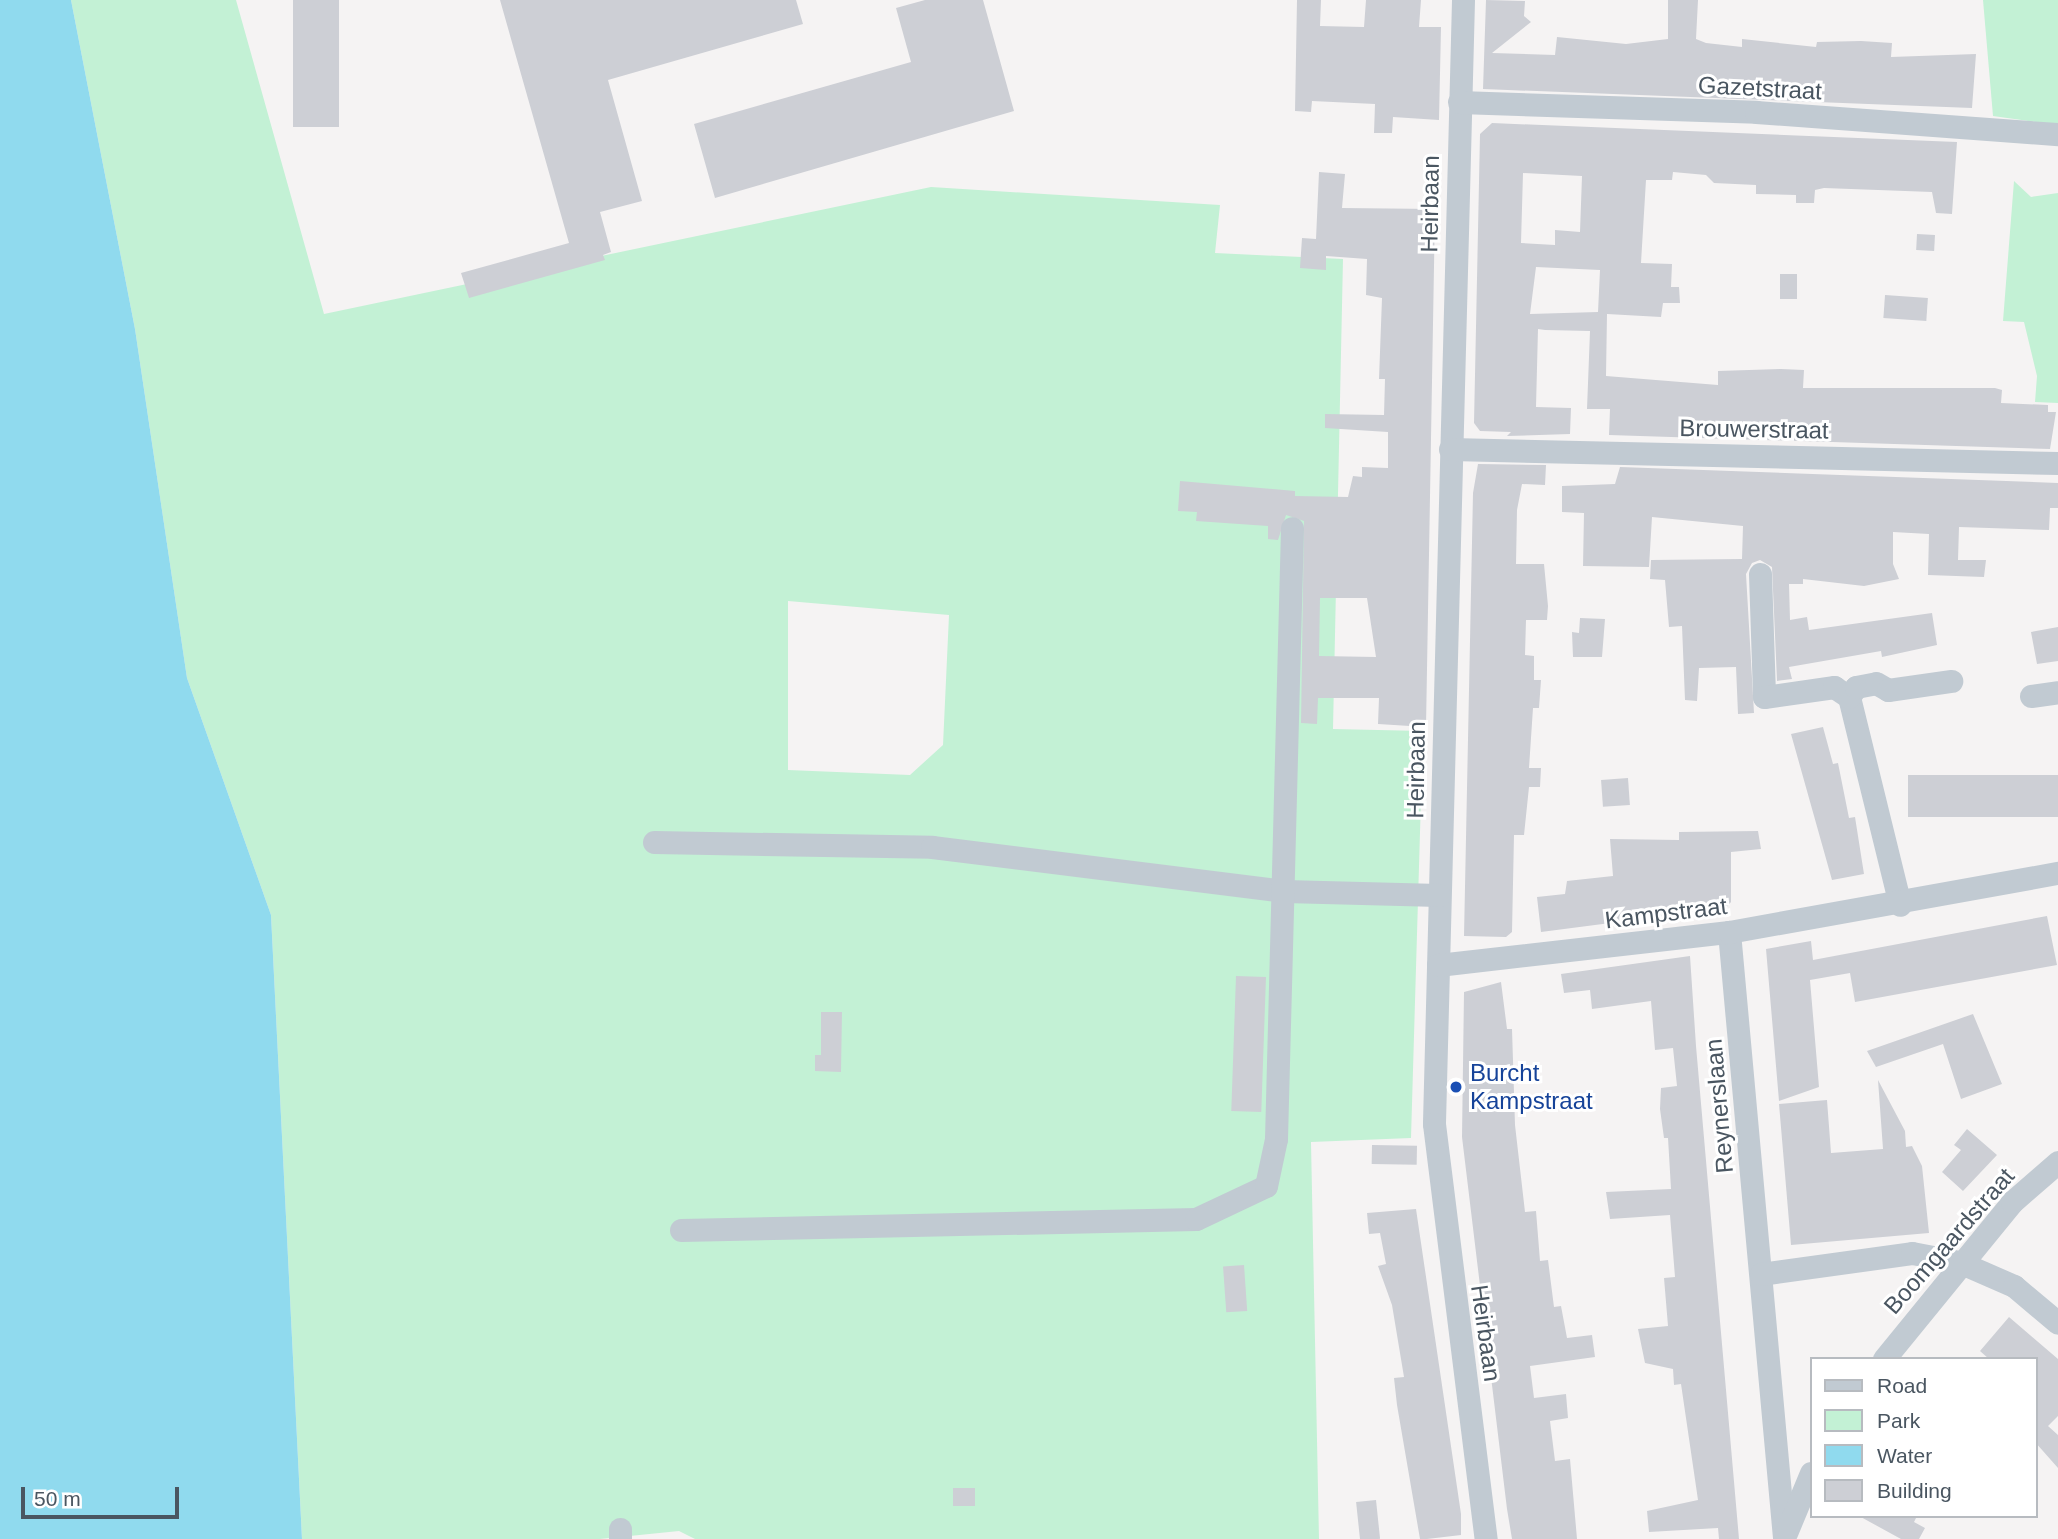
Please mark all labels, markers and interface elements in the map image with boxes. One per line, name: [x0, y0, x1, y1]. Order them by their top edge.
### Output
street label: Gazetstraat: [1697, 70, 1823, 106]
street label: Heirbaan: [1415, 155, 1445, 253]
street label: Brouwerstraat: [1679, 413, 1829, 445]
street label: Heirbaan: [1401, 721, 1431, 819]
street label: Kampstraat: [1603, 891, 1729, 935]
street label: Reynerslaan: [1699, 1038, 1739, 1174]
place label: Burcht Kampstraat: [1470, 1059, 1593, 1115]
marker: Burcht Kampstraat: [1448, 1079, 1464, 1095]
street label: Boomgaardstraat: [1878, 1162, 2020, 1320]
street label: Heirbaan: [1465, 1283, 1507, 1383]
legend: [1810, 1357, 2037, 1518]
text: Road: [1877, 1374, 1927, 1397]
text: Park: [1877, 1409, 1920, 1432]
text: Water: [1877, 1444, 1932, 1467]
scale bar: [24, 1472, 182, 1516]
text: Building: [1877, 1479, 1952, 1502]
text: 50 m: [34, 1487, 81, 1510]

